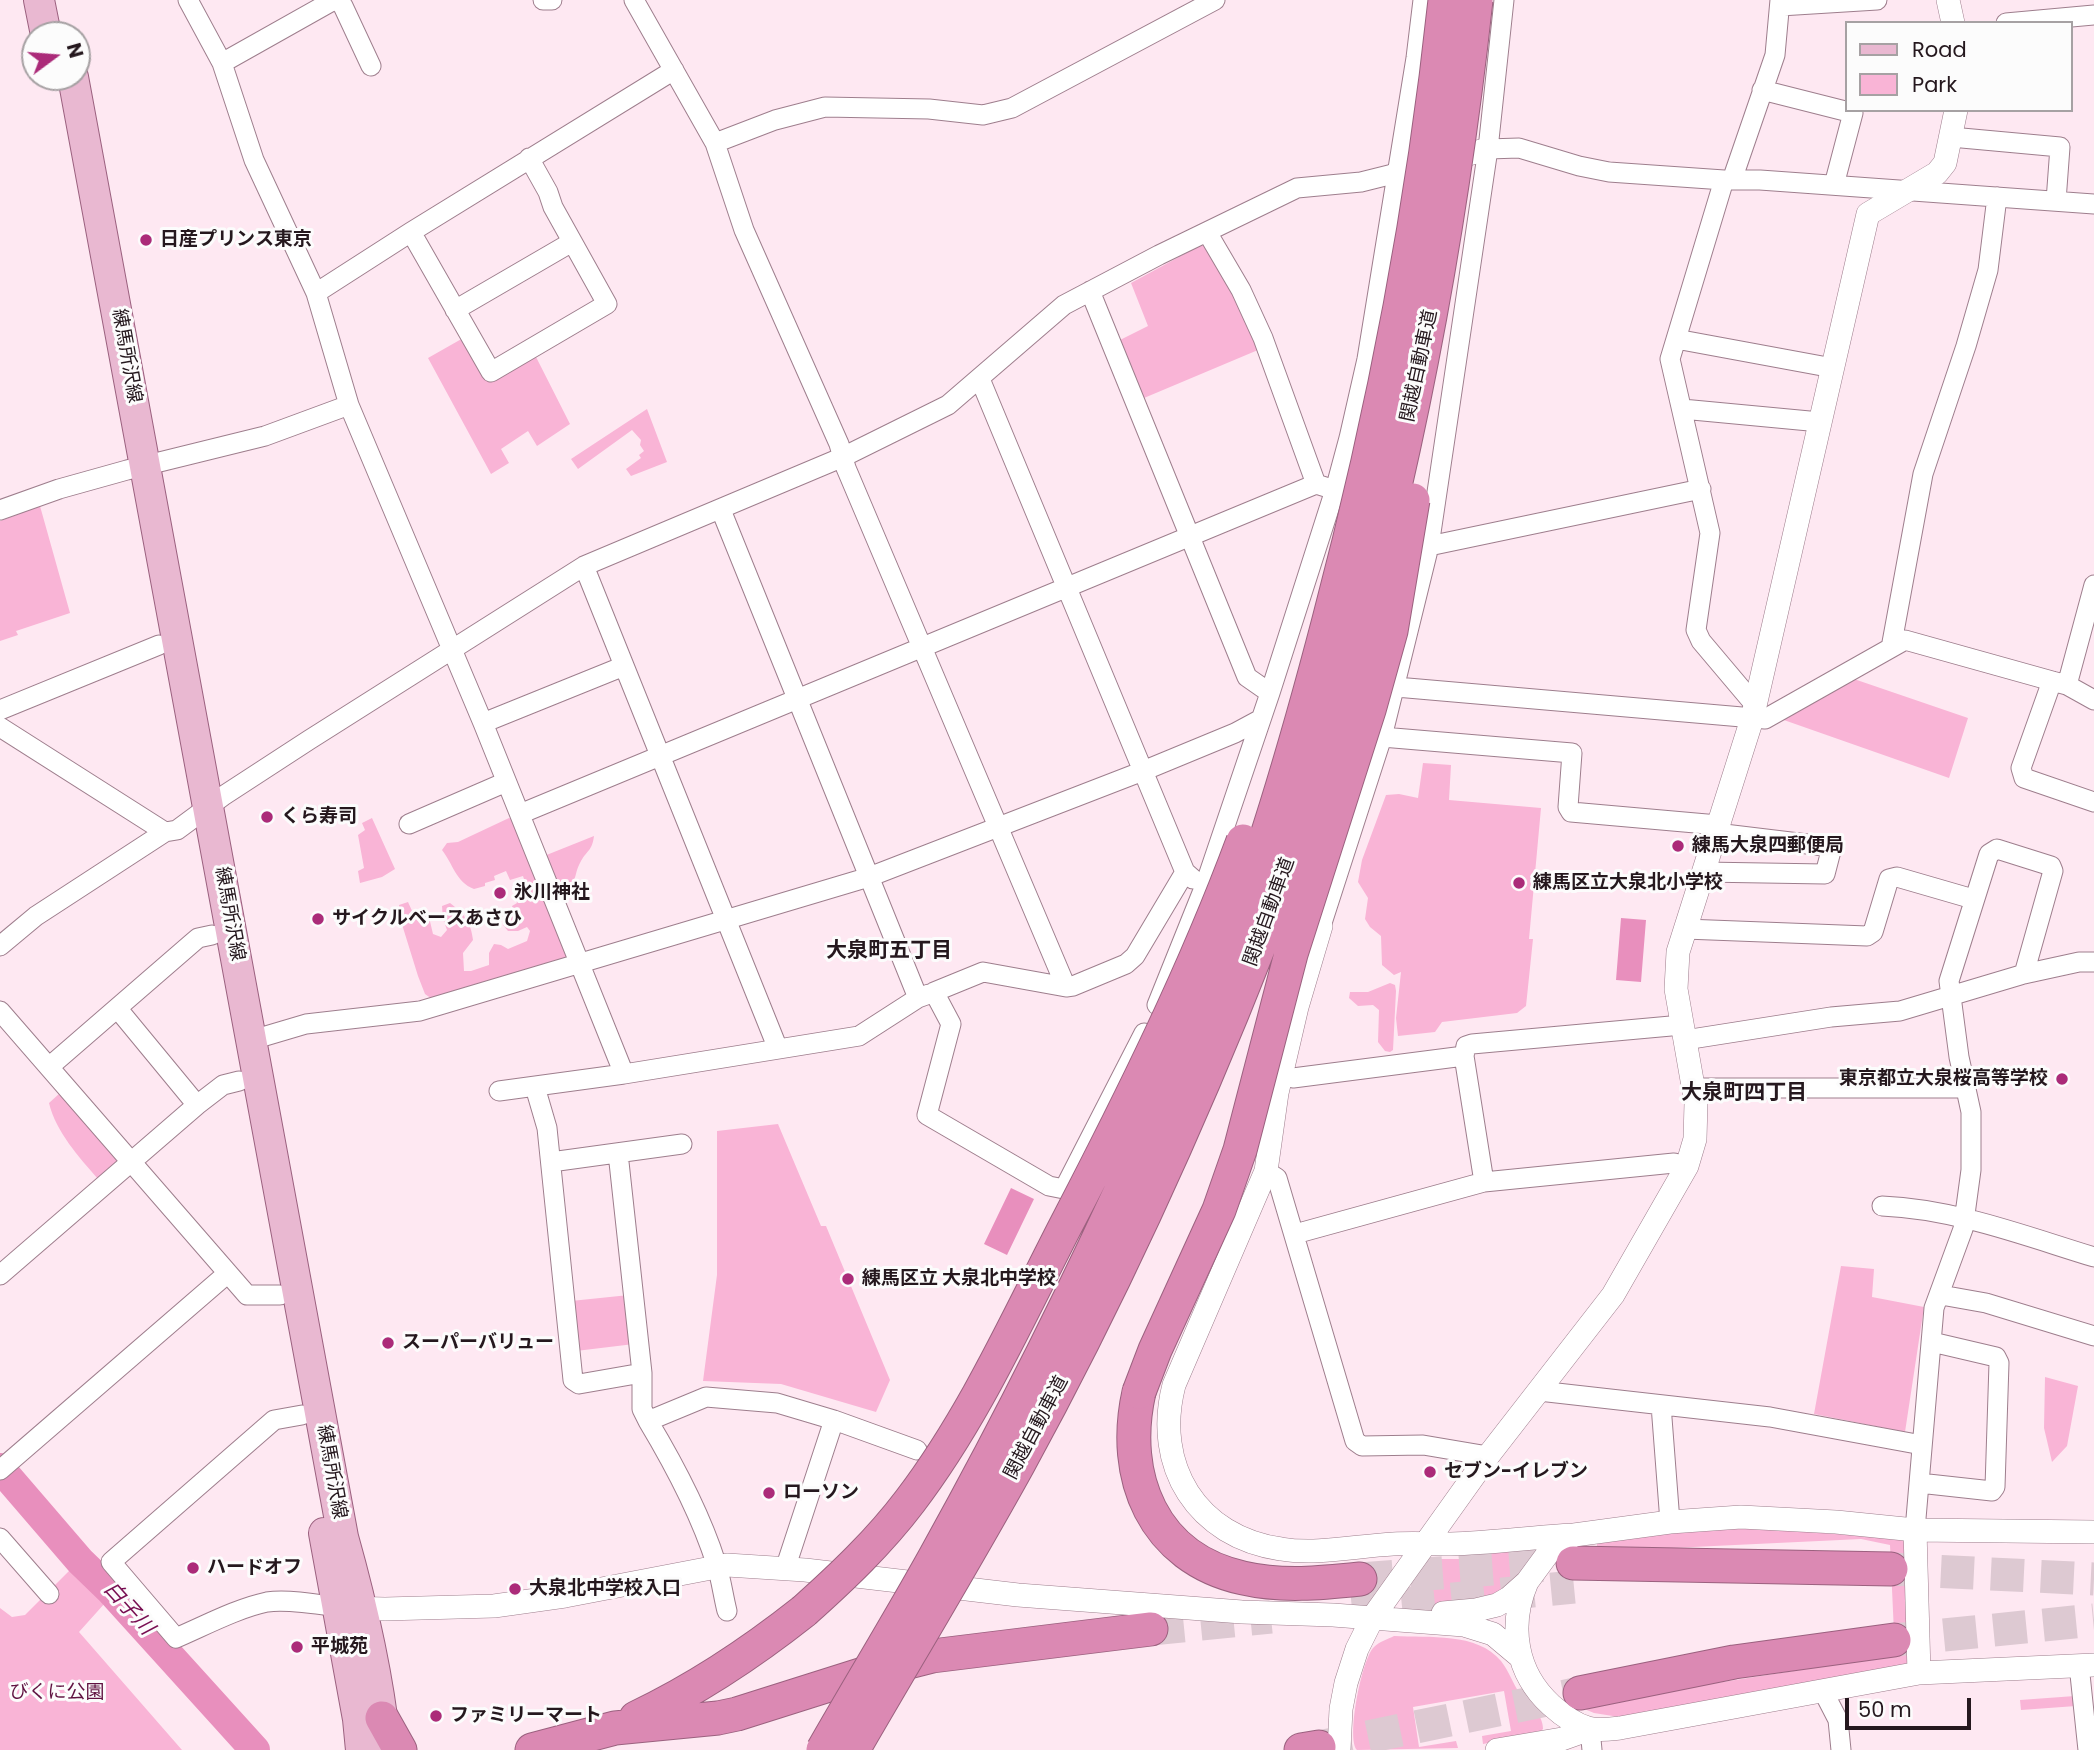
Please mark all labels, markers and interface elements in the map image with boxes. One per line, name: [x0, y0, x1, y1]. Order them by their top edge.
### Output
north arrow: [21, 21, 91, 91]
legend: [1846, 21, 2073, 112]
text: Road: [1912, 35, 1967, 64]
text: N: [60, 40, 90, 61]
text: Park: [1912, 70, 1957, 99]
place label: 日産プリンス東京: [160, 229, 312, 251]
marker: 日産プリンス東京: [138, 232, 154, 248]
street label: 練馬所沢線: [107, 307, 145, 405]
street label: 関越自動車道: [1397, 308, 1443, 424]
place label: くら寿司: [281, 806, 357, 828]
marker: くら寿司: [259, 809, 275, 825]
place label: 練馬大泉四郵便局: [1692, 835, 1844, 857]
marker: 練馬大泉四郵便局: [1670, 838, 1686, 854]
street label: 関越自動車道: [1240, 855, 1300, 969]
street label: 練馬所沢線: [210, 865, 248, 963]
place label: 練馬区立大泉北小学校: [1533, 872, 1723, 894]
marker: 練馬区立大泉北小学校: [1511, 875, 1527, 891]
place label: 氷川神社: [514, 882, 590, 904]
marker: 氷川神社: [492, 885, 508, 901]
place label: サイクルベースあさひ: [332, 908, 522, 930]
marker: サイクルベースあさひ: [310, 911, 326, 927]
district label: 大泉町五丁目: [826, 939, 952, 965]
place label: 東京都立大泉桜高等学校: [1839, 1068, 2048, 1090]
marker: 東京都立大泉桜高等学校: [2054, 1071, 2070, 1087]
district label: 大泉町四丁目: [1681, 1081, 1807, 1107]
place label: 練馬区立 大泉北中学校: [862, 1268, 1056, 1290]
marker: 練馬区立 大泉北中学校: [840, 1271, 856, 1287]
place label: スーパーバリュー: [402, 1332, 554, 1354]
marker: スーパーバリュー: [380, 1335, 396, 1351]
street label: 関越自動車道: [1000, 1372, 1074, 1484]
street label: 練馬所沢線: [312, 1423, 350, 1521]
place label: セブン-イレブン: [1444, 1461, 1588, 1483]
marker: セブン-イレブン: [1422, 1464, 1438, 1480]
place label: ローソン: [783, 1482, 859, 1504]
marker: ローソン: [761, 1485, 777, 1501]
place label: ハードオフ: [207, 1557, 302, 1579]
marker: ハードオフ: [185, 1560, 201, 1576]
water label: 白子川: [98, 1577, 158, 1641]
place label: 大泉北中学校入口: [529, 1578, 681, 1600]
marker: 大泉北中学校入口: [507, 1581, 523, 1597]
place label: 平城苑: [311, 1636, 368, 1658]
marker: 平城苑: [289, 1639, 305, 1655]
park label: びくに公園: [10, 1682, 104, 1704]
scale bar: [1849, 1684, 1975, 1728]
text: 50 m: [1858, 1695, 1912, 1724]
place label: ファミリーマート: [450, 1705, 602, 1727]
marker: ファミリーマート: [428, 1708, 444, 1724]

